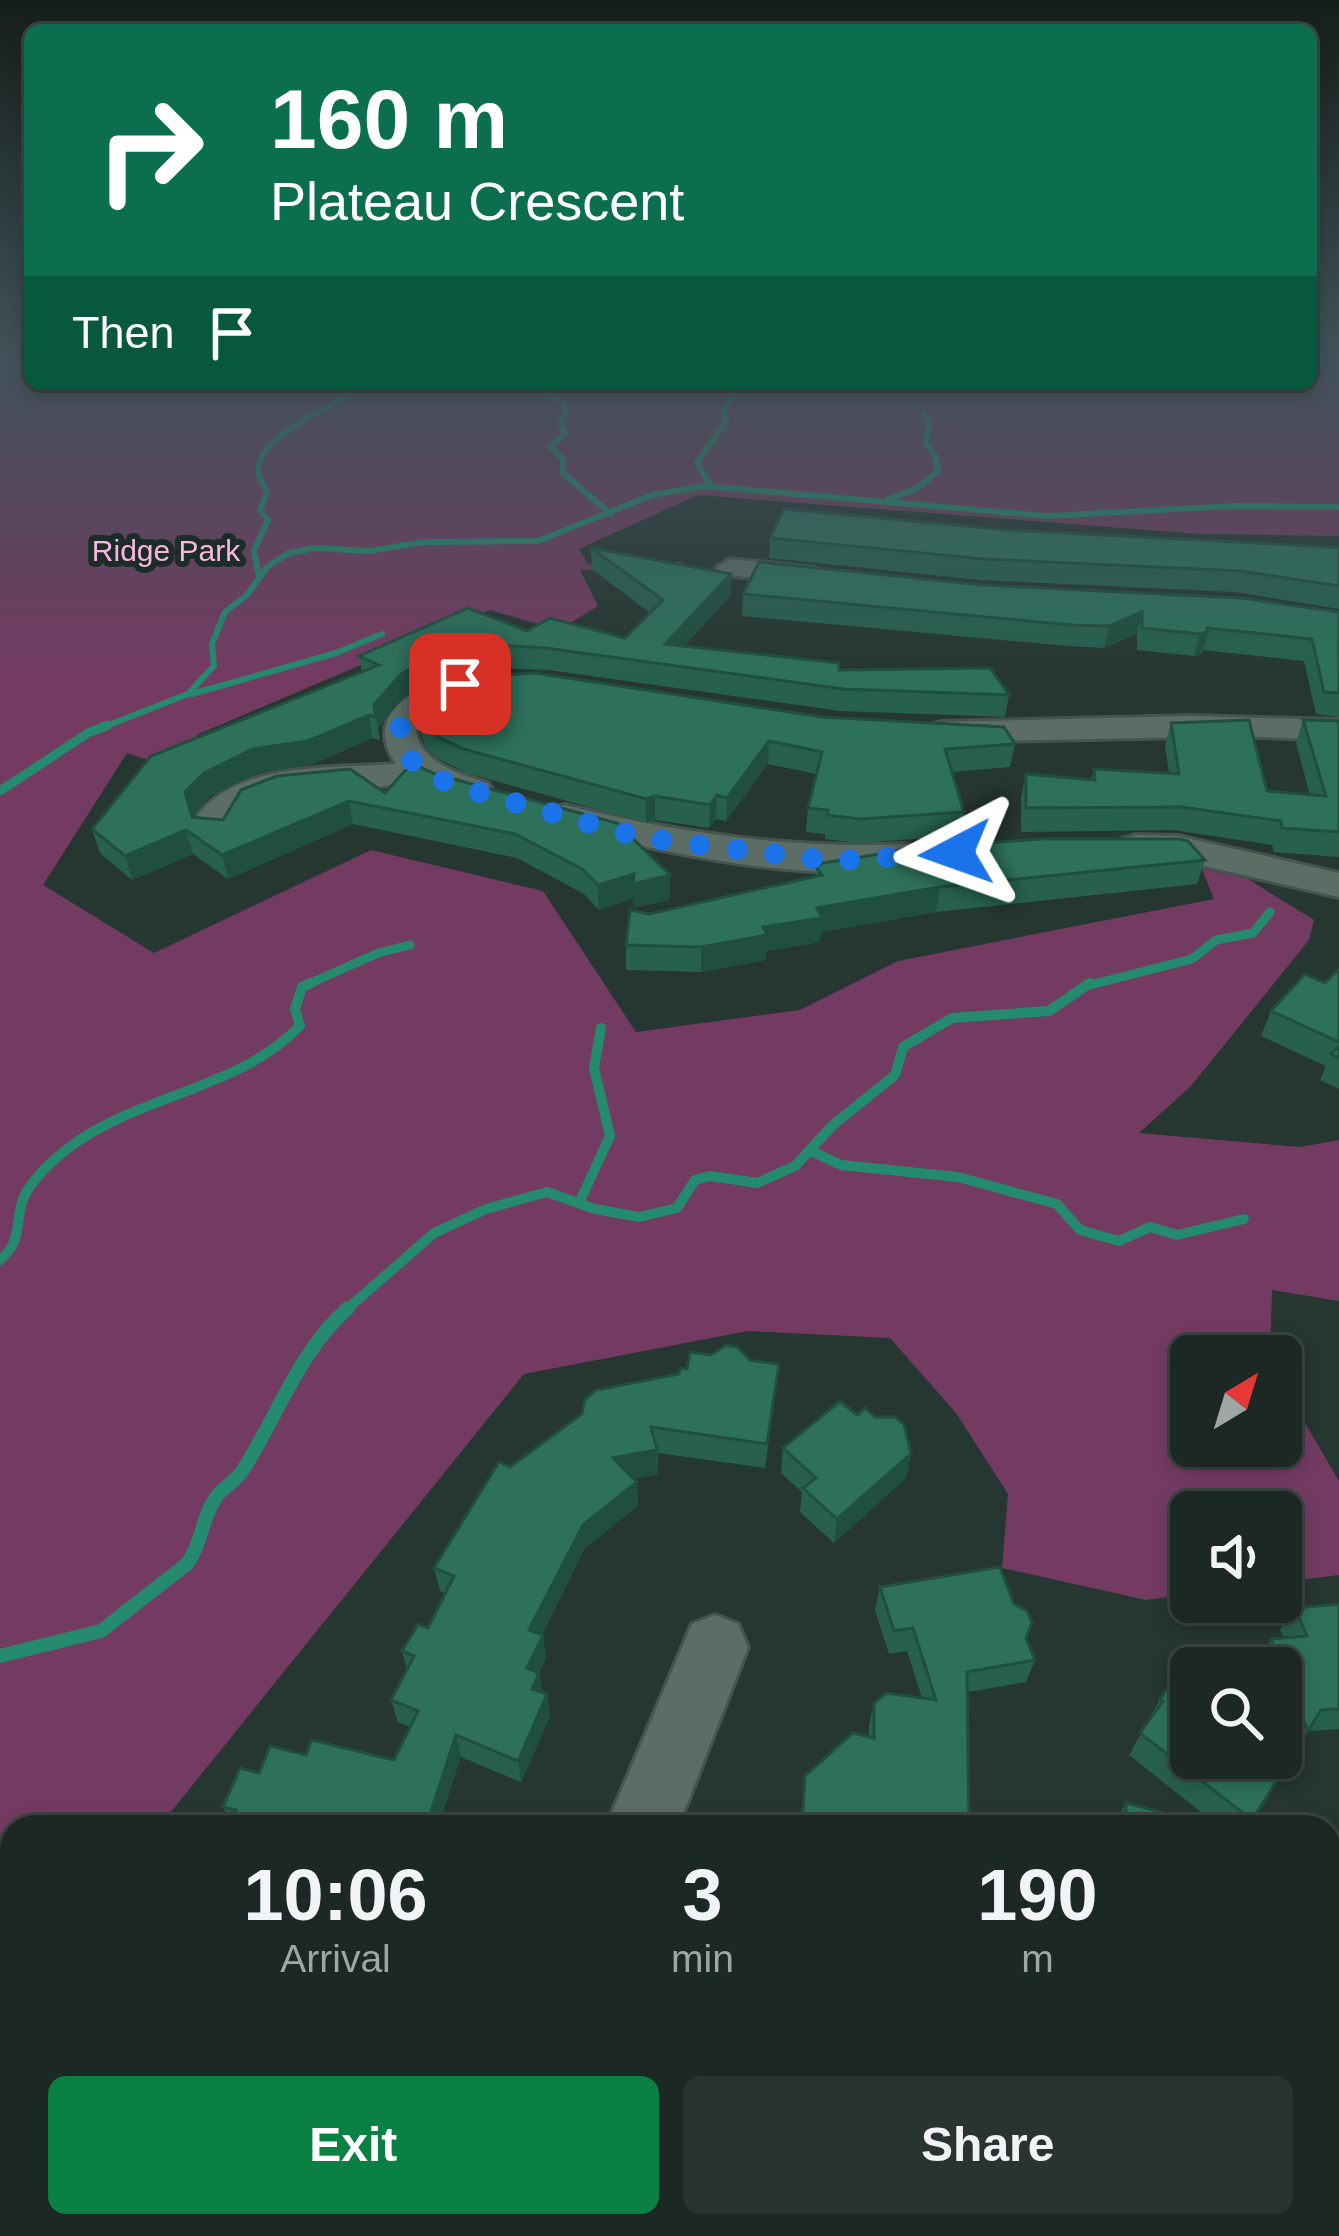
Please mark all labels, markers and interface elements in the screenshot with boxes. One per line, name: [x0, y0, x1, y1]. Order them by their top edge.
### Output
icon: right: [72, 72, 228, 228]
text: 160 m: [270, 72, 508, 166]
text: Plateau Crescent: [270, 171, 684, 231]
icon: arrive: [199, 300, 265, 366]
text: Then: [72, 307, 175, 358]
park label: Ridge Park: [92, 534, 241, 567]
pin: [409, 633, 511, 735]
icon: arrive: [427, 651, 493, 717]
position arrow: [893, 790, 1019, 916]
north arrow: [1170, 1335, 1302, 1467]
map controls: [1170, 1335, 1302, 1779]
button: sound: [1170, 1491, 1302, 1623]
button: search: [1170, 1647, 1302, 1779]
text: 10:06: [243, 1855, 428, 1935]
text: 3: [682, 1855, 723, 1935]
text: 190: [977, 1855, 1098, 1935]
text: Arrival: [280, 1937, 391, 1980]
text: min: [671, 1937, 734, 1980]
text: m: [1021, 1937, 1054, 1980]
button: Exit: [48, 2076, 659, 2214]
button: Share: [683, 2076, 1293, 2214]

